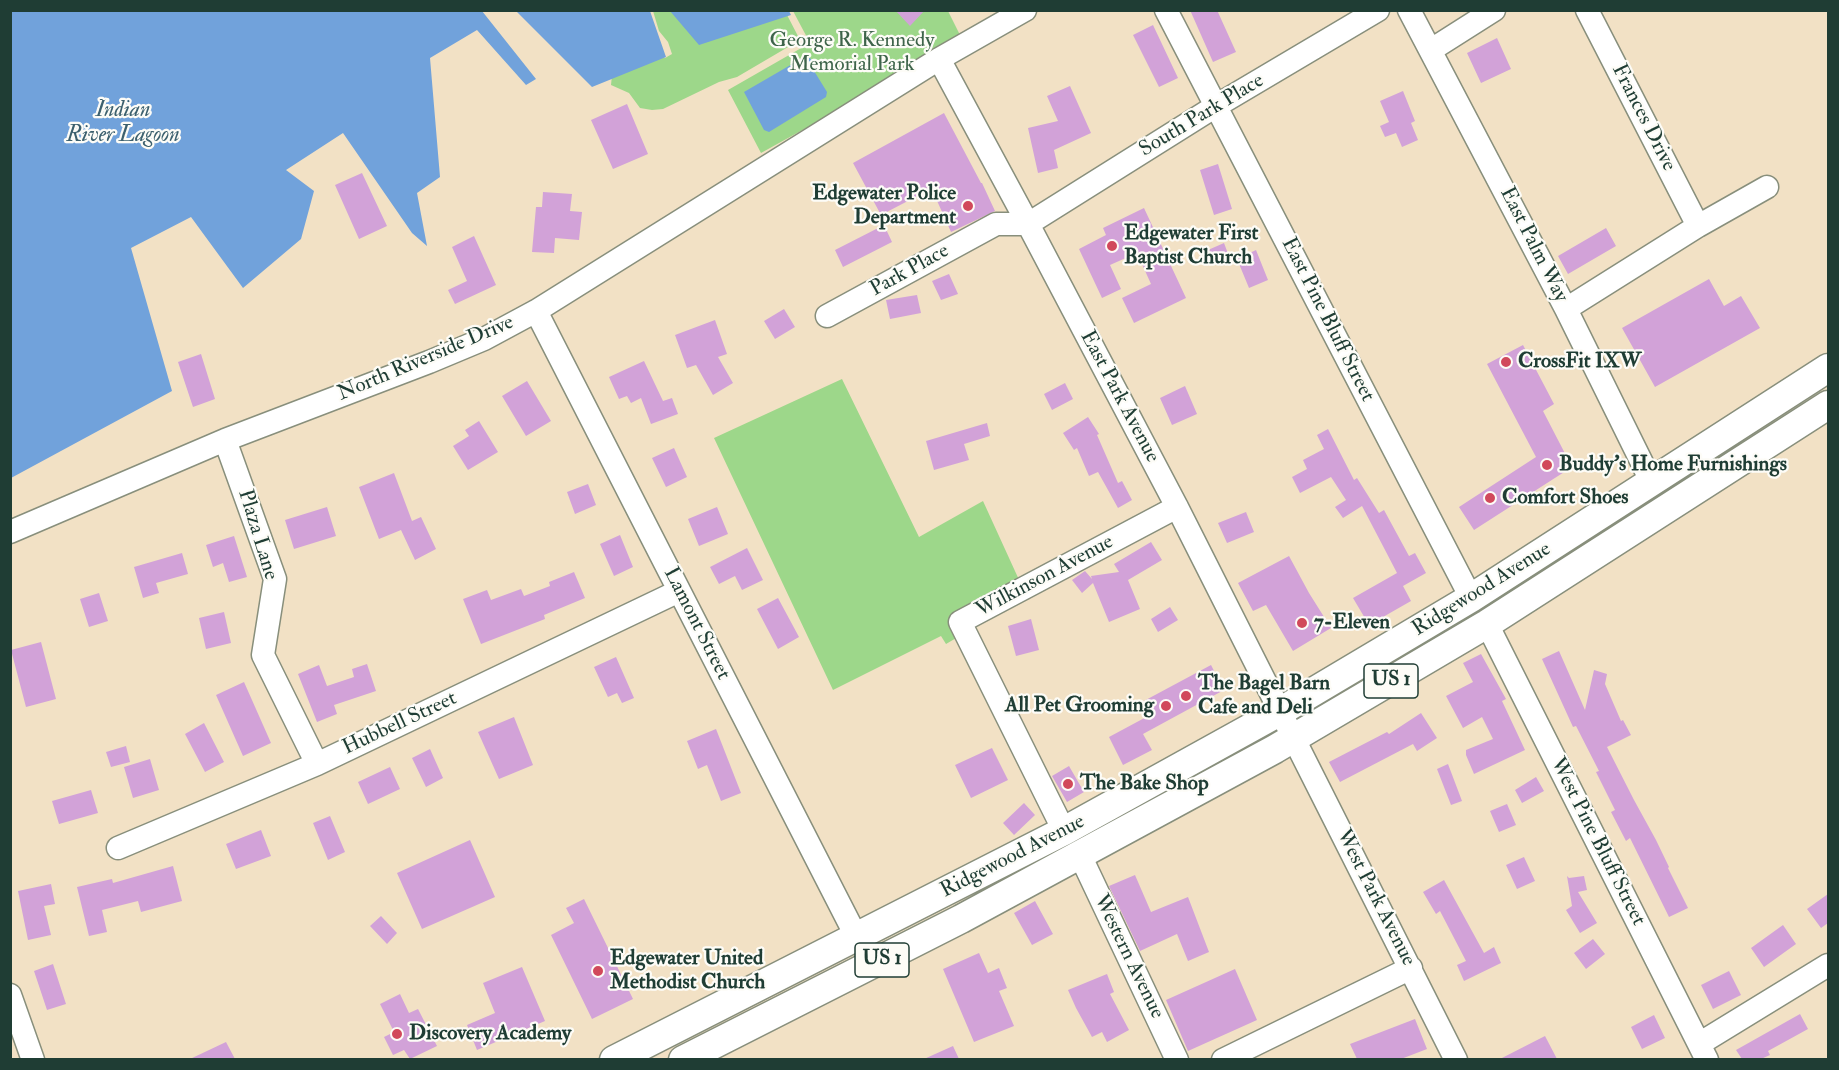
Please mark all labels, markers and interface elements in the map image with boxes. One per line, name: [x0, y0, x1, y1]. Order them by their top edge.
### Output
park label: George R. Kennedy Memorial Park: [769, 28, 935, 78]
street label: Frances Drive: [1605, 60, 1681, 176]
street label: South Park Place: [1135, 69, 1269, 163]
water label: Indian River Lagoon: [66, 98, 180, 150]
place label: Edgewater Police Department: [812, 181, 956, 231]
street label: East Palm Way: [1493, 183, 1573, 307]
marker: Edgewater Police Department: [961, 199, 975, 213]
place label: Edgewater First Baptist Church: [1124, 221, 1258, 271]
street label: East Pine Bluff Street: [1275, 234, 1379, 406]
street label: Park Place: [866, 239, 954, 303]
marker: Edgewater First Baptist Church: [1105, 239, 1119, 253]
street label: North Riverside Drive: [334, 311, 518, 407]
street label: East Park Avenue: [1074, 327, 1164, 467]
place label: CrossFit IXW: [1518, 349, 1641, 375]
marker: CrossFit IXW: [1499, 355, 1513, 369]
place label: Buddy's Home Furnishings: [1559, 452, 1787, 478]
marker: Buddy's Home Furnishings: [1540, 458, 1554, 472]
place label: Comfort Shoes: [1502, 485, 1628, 511]
street label: Plaza Lane: [231, 487, 283, 583]
marker: Comfort Shoes: [1483, 491, 1497, 505]
street label: Wilkinson Avenue: [972, 530, 1118, 624]
street label: Ridgewood Avenue: [1408, 537, 1556, 643]
street label: Lamont Street: [657, 564, 735, 684]
place label: 7-Eleven: [1314, 610, 1390, 636]
marker: 7-Eleven: [1295, 616, 1309, 630]
road number: US 1: [1364, 664, 1418, 698]
place label: The Bagel Barn Cafe and Deli: [1198, 671, 1330, 721]
street label: Hubbell Street: [339, 687, 461, 761]
marker: The Bagel Barn Cafe and Deli: [1179, 689, 1193, 703]
place label: All Pet Grooming: [1005, 693, 1154, 719]
marker: All Pet Grooming: [1159, 699, 1173, 713]
street label: West Pine Bluff Street: [1544, 754, 1650, 930]
place label: The Bake Shop: [1080, 771, 1209, 797]
marker: The Bake Shop: [1061, 777, 1075, 791]
street label: Ridgewood Avenue: [937, 810, 1089, 904]
street label: West Park Avenue: [1330, 825, 1420, 971]
street label: Western Avenue: [1087, 891, 1169, 1023]
road number: US 1: [855, 943, 909, 977]
place label: Edgewater United Methodist Church: [610, 946, 765, 996]
marker: Edgewater United Methodist Church: [591, 964, 605, 978]
place label: Discovery Academy: [409, 1021, 571, 1047]
marker: Discovery Academy: [390, 1027, 404, 1041]

